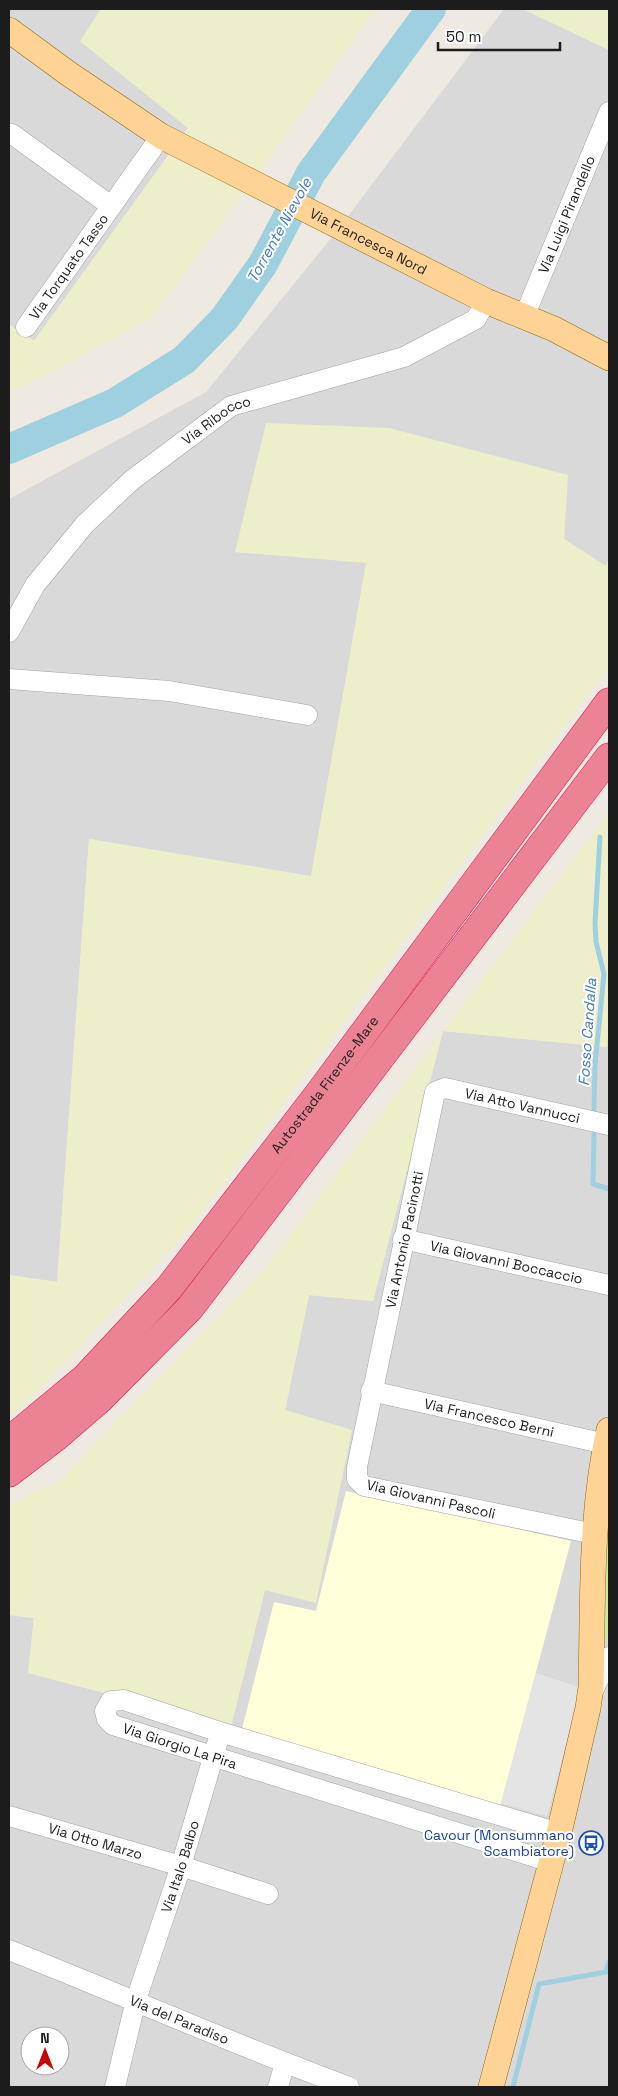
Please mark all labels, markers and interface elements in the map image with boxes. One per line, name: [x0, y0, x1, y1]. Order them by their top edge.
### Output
scale bar: [438, 20, 560, 52]
text: 50 m: [446, 27, 481, 46]
street label: Via Luigi Pirandello: [534, 153, 599, 276]
water label: Torrente Nievole: [242, 173, 316, 286]
street label: Via Francesca Nord: [307, 204, 430, 279]
street label: Via Torquato Tasso: [25, 210, 112, 323]
street label: Via Ribocco: [178, 392, 253, 449]
water label: Fosso Candalla: [574, 977, 600, 1086]
street label: Autostrada Firenze-Mare: [267, 1012, 382, 1157]
street label: Via Atto Vannucci: [463, 1084, 582, 1127]
street label: Via Antonio Pacinotti: [381, 1170, 427, 1310]
street label: Via Giovanni Boccaccio: [428, 1236, 584, 1288]
street label: Via Francesco Berni: [422, 1394, 556, 1441]
street label: Via Giovanni Pascoli: [365, 1475, 497, 1523]
street label: Via Giorgio La Pira: [121, 1719, 239, 1773]
street label: Via Italo Balbo: [157, 1818, 203, 1915]
street label: Via Otto Marzo: [46, 1819, 145, 1863]
place label: Cavour (Monsummano Scambiatore): [424, 1826, 574, 1860]
bus stop icon: Cavour (Monsummano Scambiatore): [578, 1830, 604, 1856]
street label: Via del Paradiso: [127, 1991, 232, 2048]
north arrow: [20, 2026, 70, 2076]
text: N: [40, 2029, 50, 2047]

